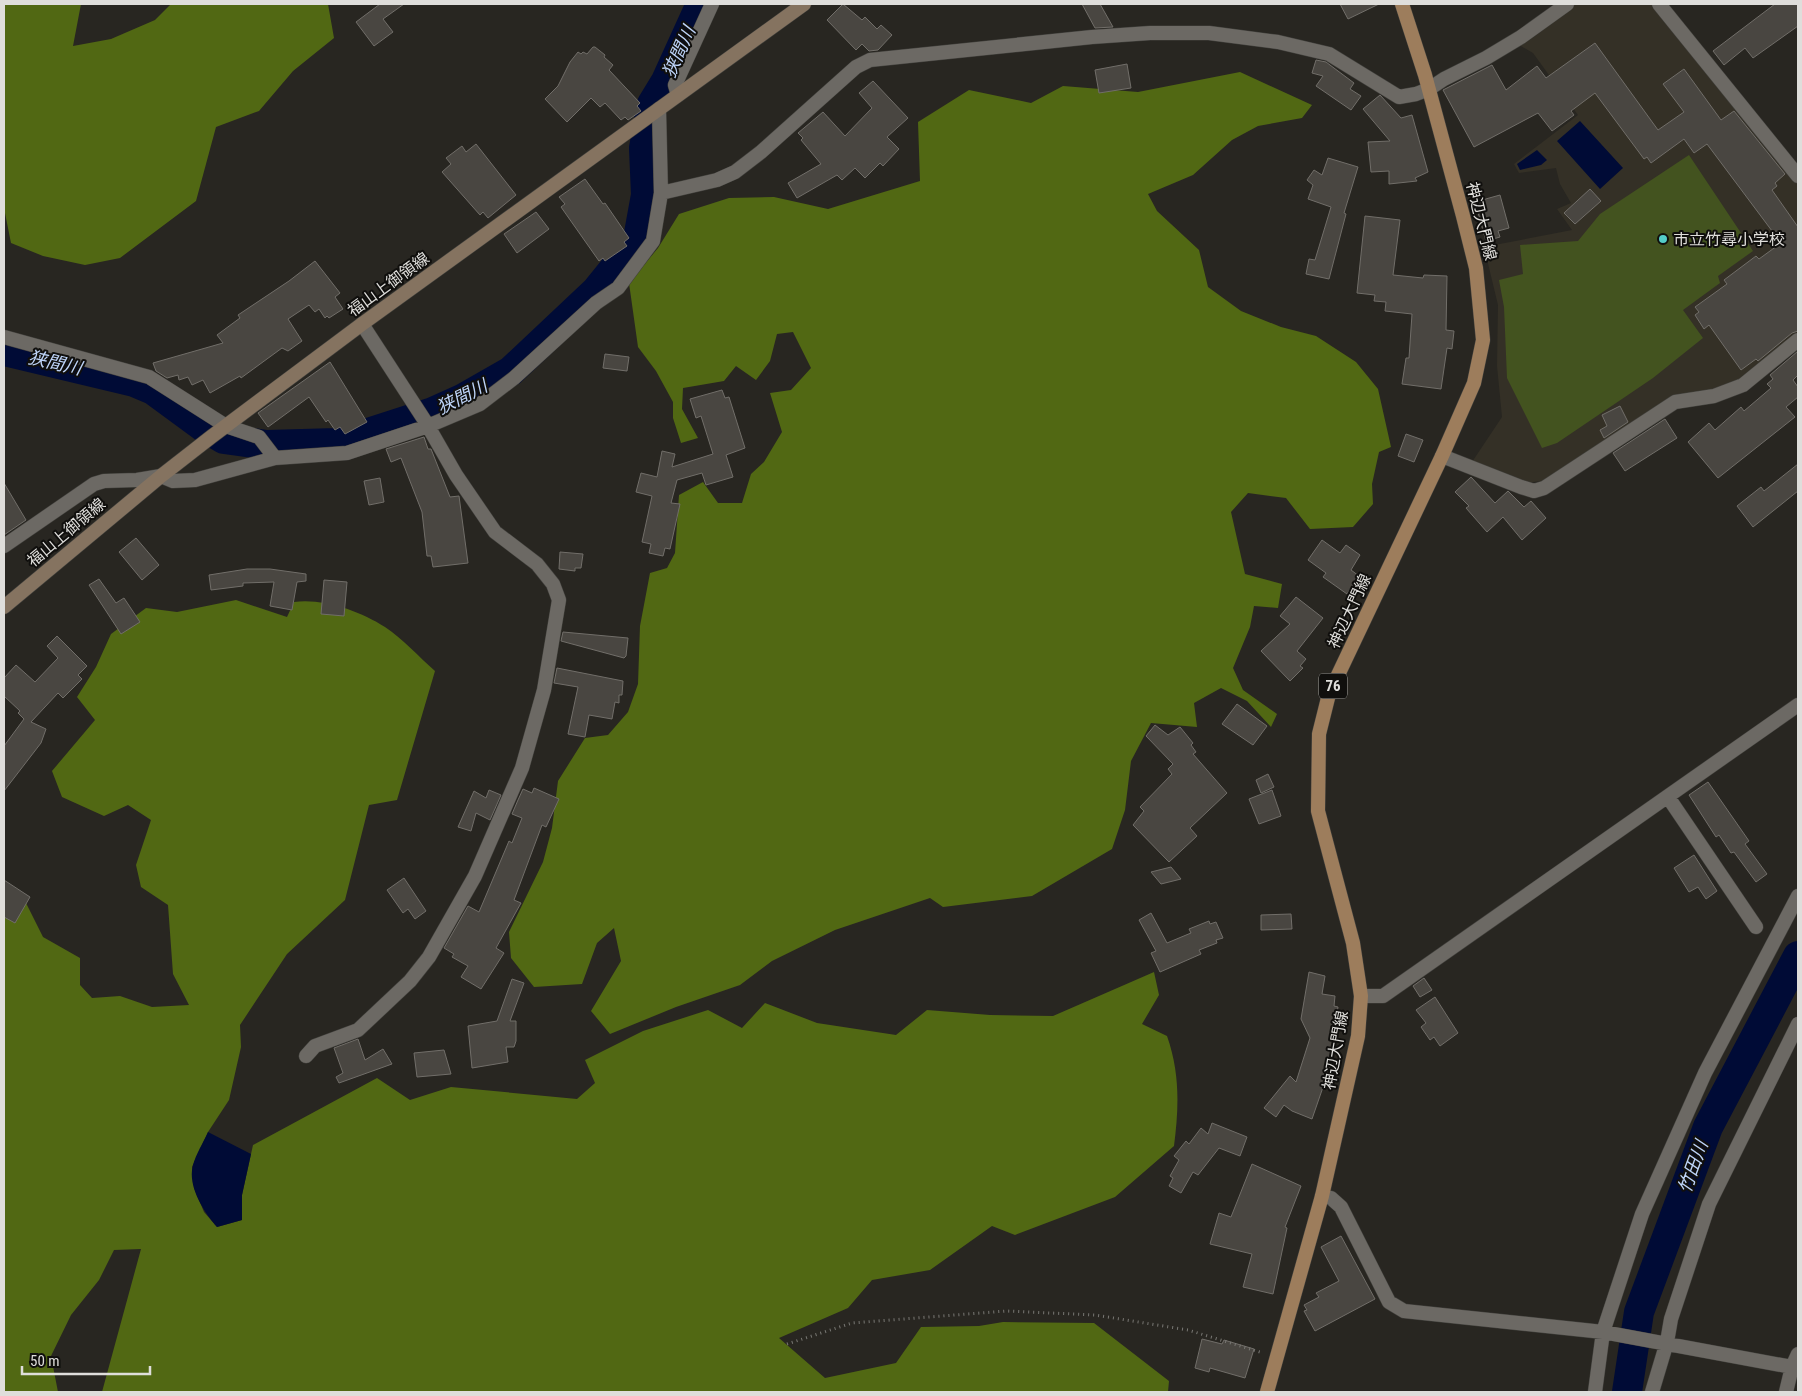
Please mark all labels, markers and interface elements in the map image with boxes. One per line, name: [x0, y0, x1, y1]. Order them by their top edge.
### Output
water label: 狭間川: [658, 21, 700, 81]
street label: 神辺大門線: [1463, 180, 1500, 262]
place label: 市立竹尋小学校: [1673, 230, 1785, 249]
marker: 市立竹尋小学校: [1657, 233, 1669, 245]
street label: 福山上御領線: [344, 249, 433, 320]
water label: 狭間川: [26, 346, 86, 379]
water label: 狭間川: [433, 374, 492, 418]
street label: 福山上御領線: [23, 494, 109, 571]
street label: 神辺大門線: [1324, 571, 1375, 651]
road number: 76: [1319, 674, 1347, 698]
street label: 神辺大門線: [1319, 1009, 1352, 1091]
water label: 竹田川: [1673, 1136, 1712, 1196]
scale bar: [22, 1344, 150, 1376]
text: 50 m: [30, 1352, 60, 1370]

